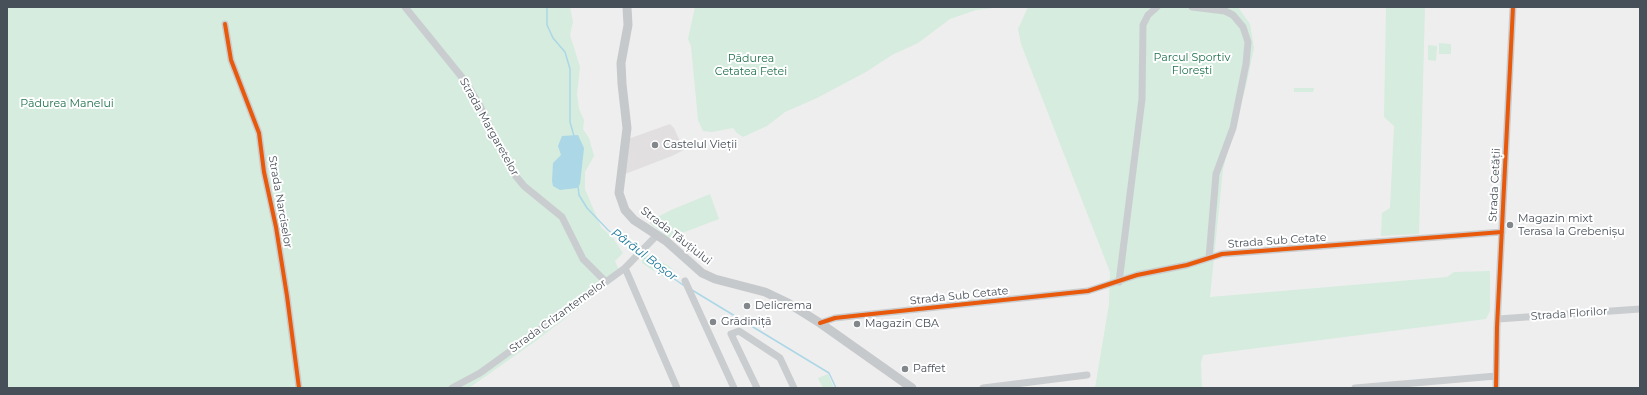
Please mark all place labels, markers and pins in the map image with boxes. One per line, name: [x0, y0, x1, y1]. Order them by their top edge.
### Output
place label: Castelul Vieții: [663, 138, 737, 152]
marker: Castelul Vieții: [650, 140, 660, 150]
place label: Magazin mixt Terasa la Grebenișu: [1518, 212, 1625, 238]
marker: Magazin mixt Terasa la Grebenișu: [1505, 220, 1515, 230]
place label: Delicrema: [755, 299, 812, 313]
marker: Delicrema: [742, 301, 752, 311]
place label: Grădiniță: [721, 315, 771, 329]
marker: Grădiniță: [708, 317, 718, 327]
place label: Magazin CBA: [865, 317, 939, 331]
marker: Magazin CBA: [852, 319, 862, 329]
place label: Paffet: [913, 362, 946, 376]
marker: Paffet: [900, 364, 910, 374]

